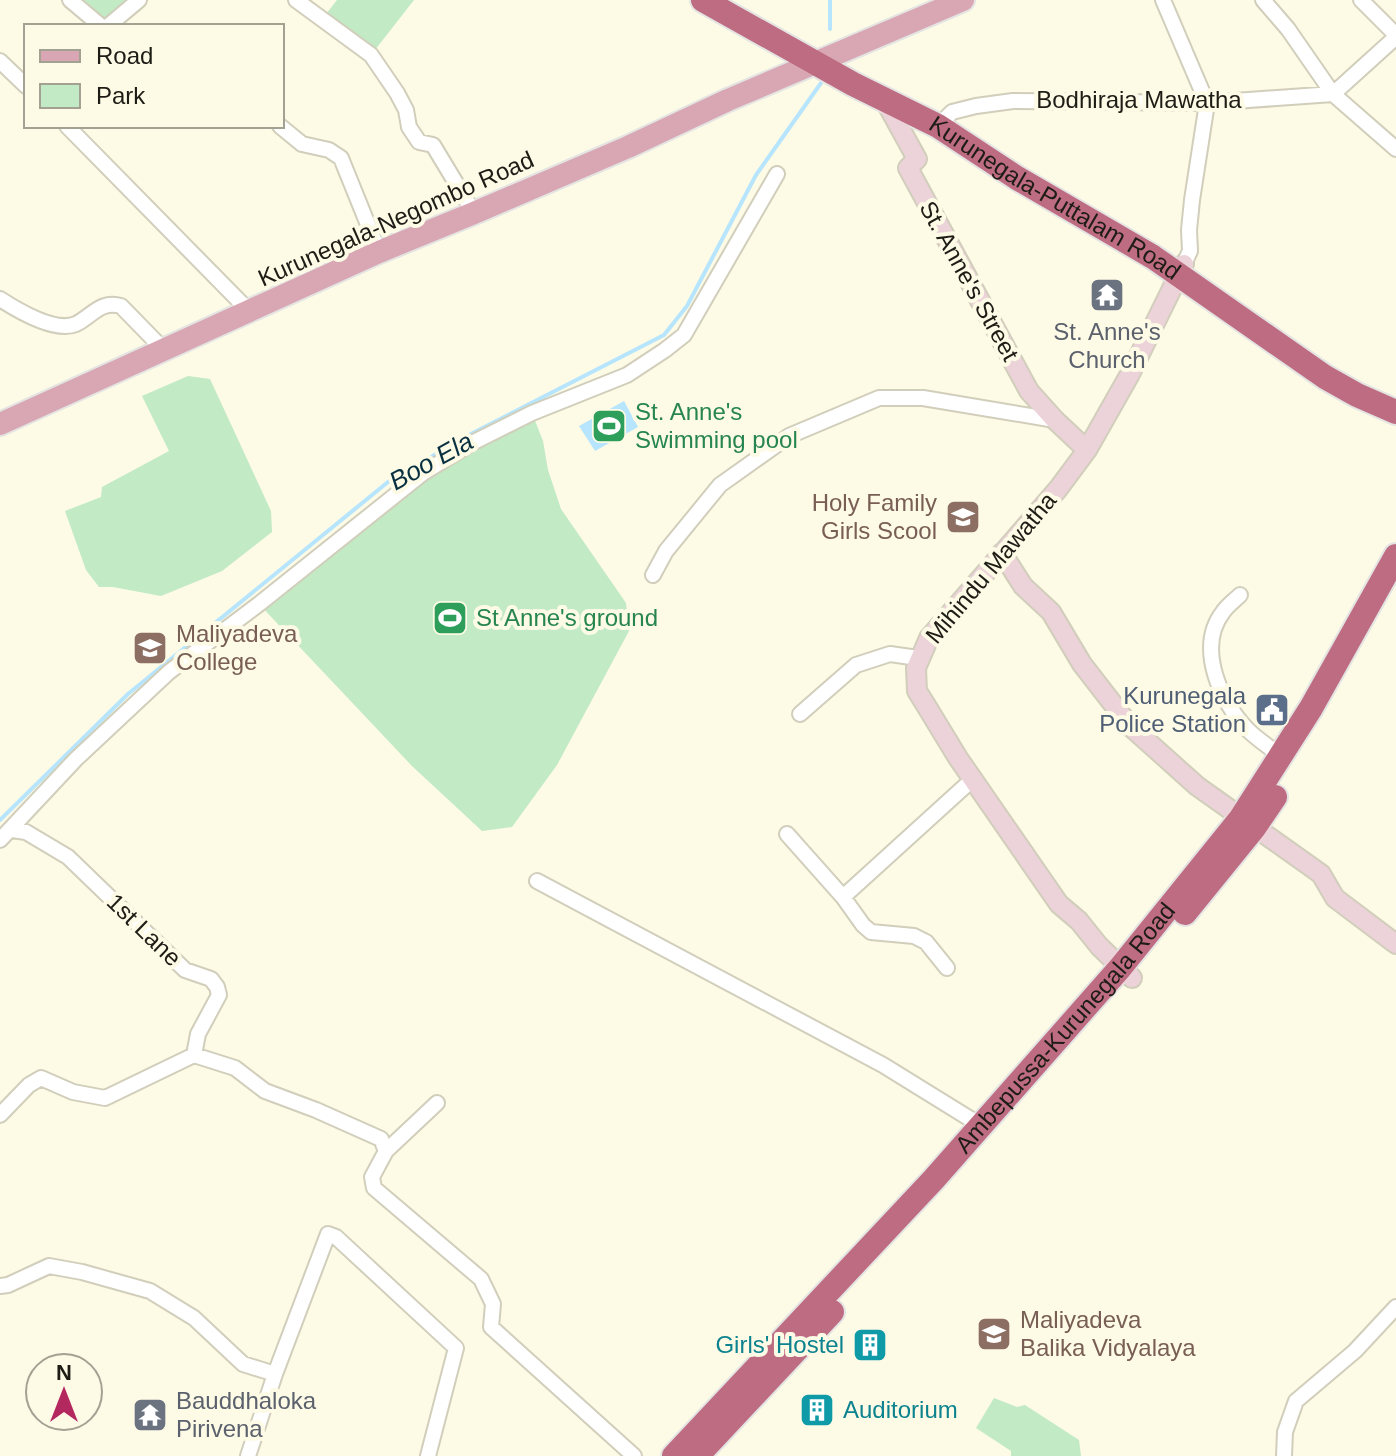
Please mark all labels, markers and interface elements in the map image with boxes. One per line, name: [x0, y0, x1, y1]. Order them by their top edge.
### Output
legend: [24, 24, 284, 128]
text: Road: [96, 42, 153, 69]
text: Park: [96, 82, 146, 109]
street label: Bodhiraja Mawatha: [1036, 86, 1242, 113]
street label: Kurunegala-Puttalam Road: [925, 110, 1186, 285]
street label: Kurunegala-Negombo Road: [254, 145, 538, 292]
street label: St. Anne's Street: [914, 196, 1025, 365]
temple icon: St. Anne's Church: [1088, 276, 1126, 314]
place label: St. Anne's Church: [1053, 318, 1161, 373]
place label: St. Anne's Swimming pool: [635, 398, 798, 453]
sports icon: St. Anne's Swimming pool: [590, 407, 628, 445]
water label: Boo Ela: [384, 426, 478, 496]
street label: Mihindu Mawatha: [920, 486, 1062, 648]
place label: Holy Family Girls Scool: [812, 489, 937, 544]
school or university icon: Holy Family Girls Scool: [944, 498, 982, 536]
sports icon: St Anne's ground: [431, 599, 469, 637]
place label: St Anne's ground: [476, 604, 658, 631]
place label: Maliyadeva College: [176, 620, 298, 675]
school or university icon: Maliyadeva College: [131, 629, 169, 667]
place label: Kurunegala Police Station: [1099, 682, 1247, 737]
public building icon: Kurunegala Police Station: [1253, 691, 1291, 729]
street label: 1st Lane: [102, 888, 187, 971]
street label: Ambepussa-Kurunegala Road: [949, 897, 1180, 1158]
place label: Maliyadeva Balika Vidyalaya: [1020, 1306, 1196, 1361]
school or university icon: Maliyadeva Balika Vidyalaya: [975, 1315, 1013, 1353]
building icon: Girls' Hostel: [851, 1326, 889, 1364]
place label: Girls' Hostel: [715, 1331, 844, 1358]
north arrow: [24, 1352, 104, 1432]
text: N: [56, 1360, 72, 1385]
place label: Bauddhaloka Pirivena: [176, 1387, 317, 1442]
building icon: Auditorium: [798, 1391, 836, 1429]
temple icon: Bauddhaloka Pirivena: [131, 1396, 169, 1434]
place label: Auditorium: [843, 1396, 958, 1423]

